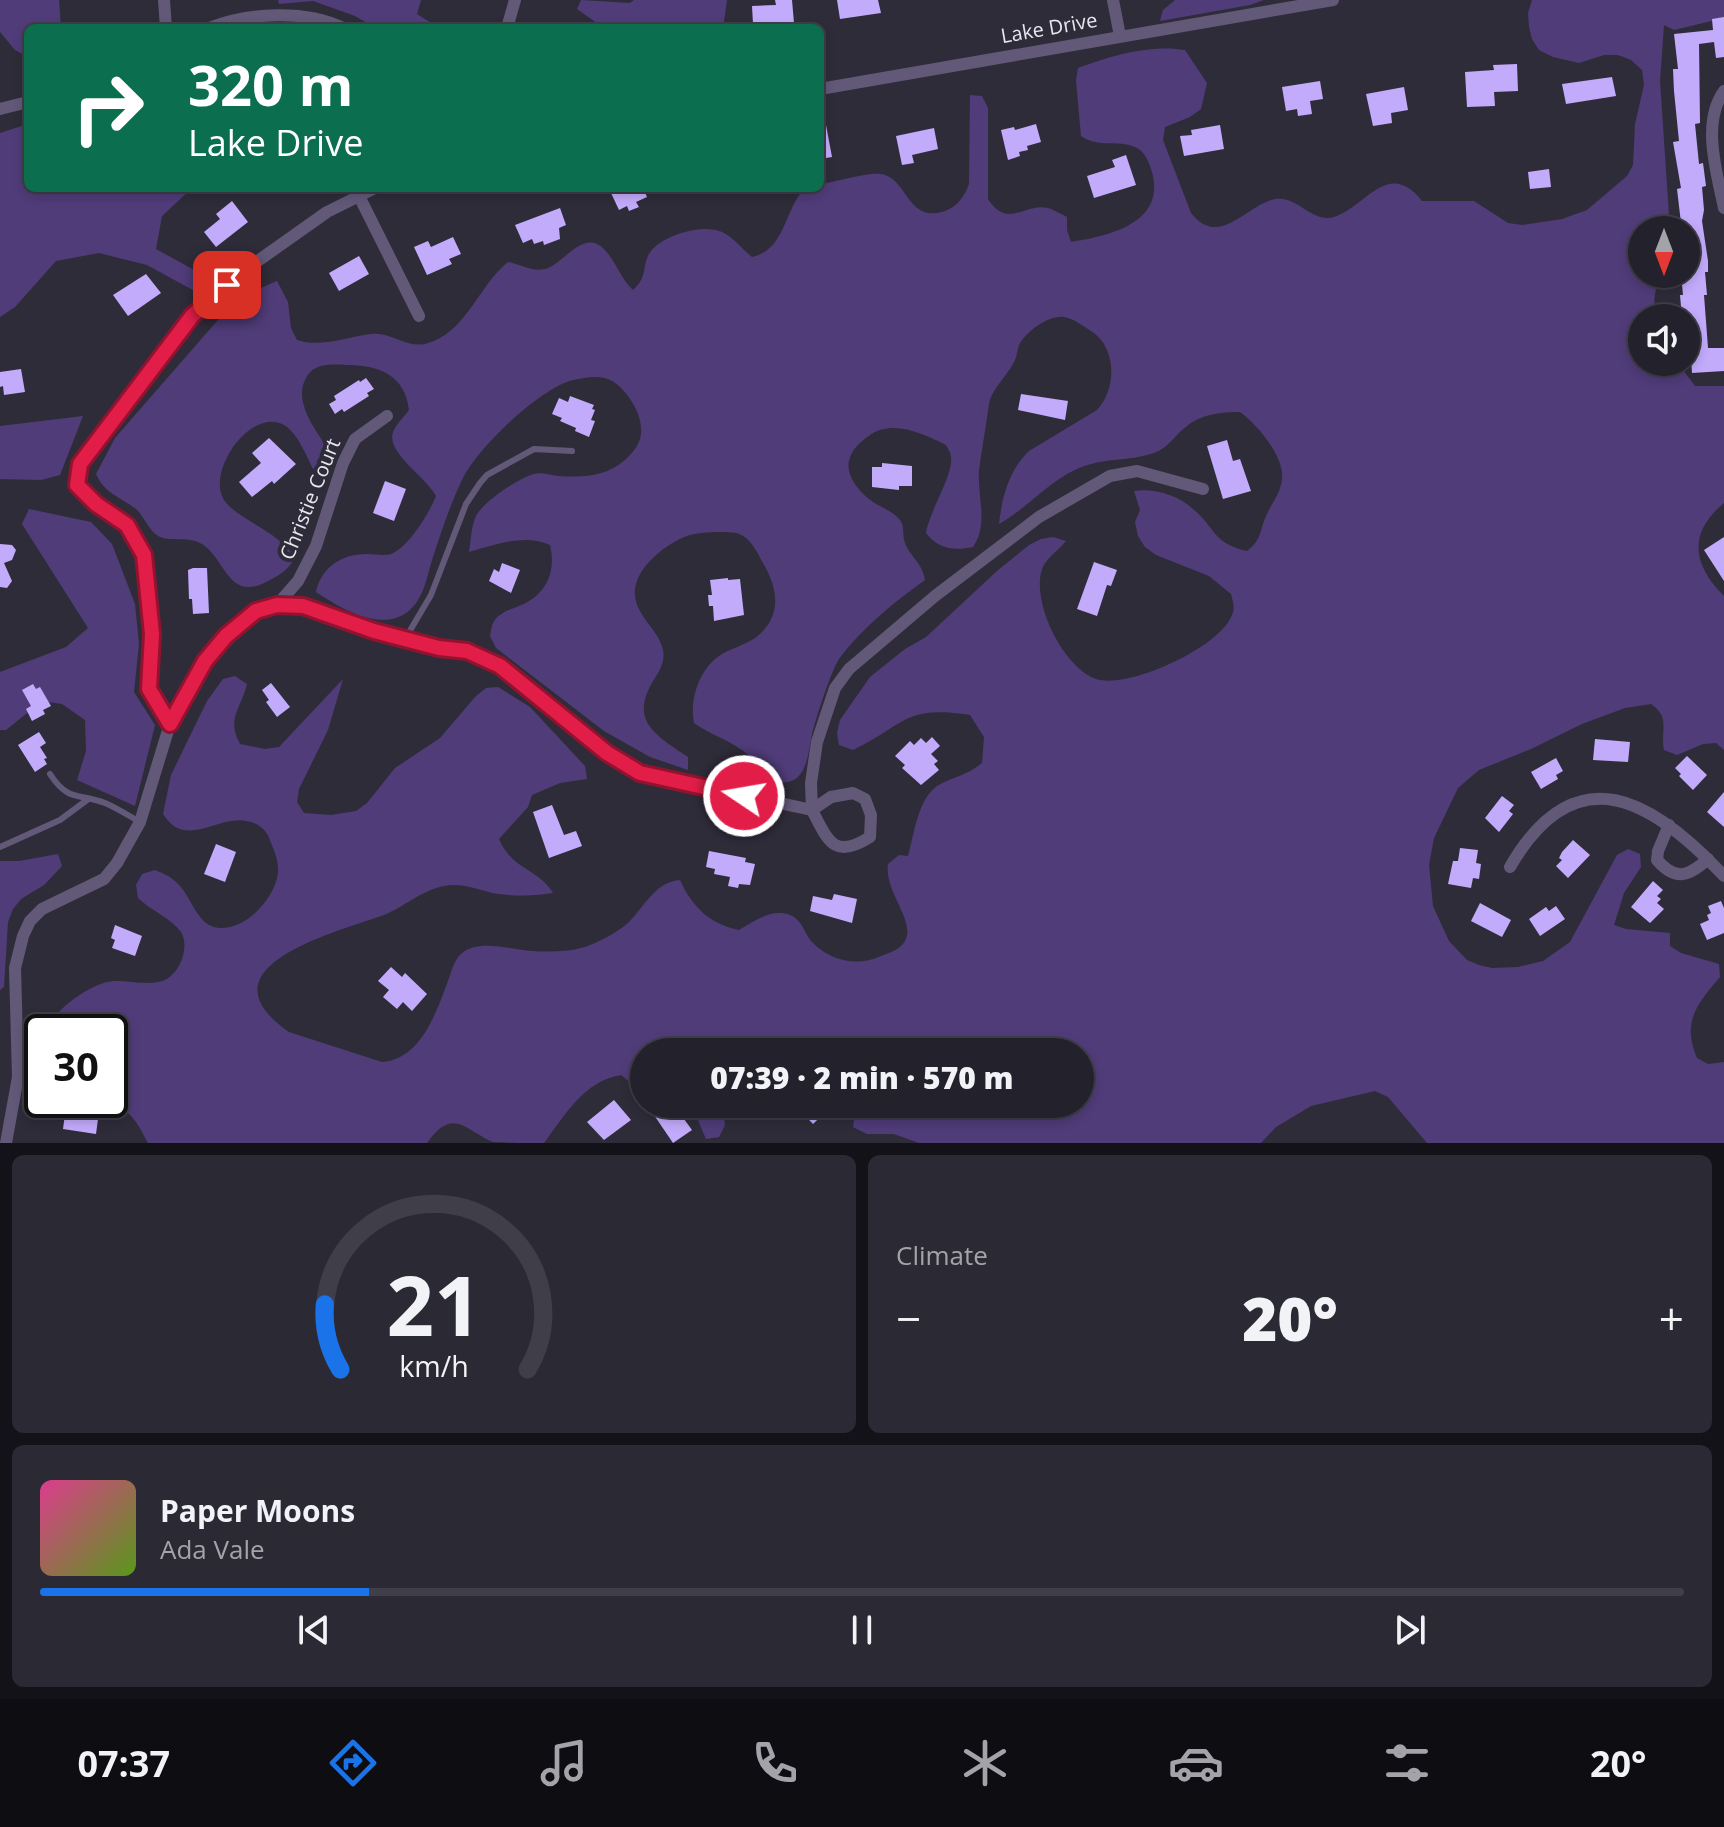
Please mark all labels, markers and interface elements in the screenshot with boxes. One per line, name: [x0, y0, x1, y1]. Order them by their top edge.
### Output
street label: Lake Drive: [999, 6, 1099, 49]
text: 320 m: [188, 46, 354, 122]
icon: right: [56, 56, 160, 160]
text: Lake Drive: [188, 118, 363, 167]
north arrow: [1628, 216, 1700, 288]
map controls: [1628, 216, 1700, 376]
pin: [193, 251, 261, 319]
icon: arrive: [205, 263, 249, 307]
button: sound: [1628, 304, 1700, 376]
street label: Christie Court: [273, 434, 346, 563]
position arrow: [702, 754, 786, 838]
speed limit sign: 30: [24, 1014, 128, 1118]
text: 07:39 · 2 min · 570 m: [710, 1057, 1014, 1098]
text: Climate: [896, 1237, 988, 1273]
text: 21: [386, 1247, 482, 1360]
text: 20°: [1242, 1277, 1338, 1359]
text: −: [896, 1288, 921, 1348]
text: +: [1659, 1288, 1684, 1348]
text: km/h: [399, 1346, 469, 1385]
text: Paper Moons: [160, 1490, 355, 1531]
text: Ada Vale: [160, 1531, 265, 1567]
icon: previous: [292, 1608, 336, 1652]
icon: pause: [840, 1608, 884, 1652]
icon: next: [1388, 1608, 1432, 1652]
icon: directions: [325, 1735, 381, 1791]
icon: music: [536, 1735, 592, 1791]
icon: phone: [747, 1735, 803, 1791]
icon: climate: [957, 1735, 1013, 1791]
icon: car: [1168, 1735, 1224, 1791]
icon: filters: [1379, 1735, 1435, 1791]
text: 07:37: [77, 1739, 170, 1788]
text: 20°: [1590, 1739, 1647, 1788]

